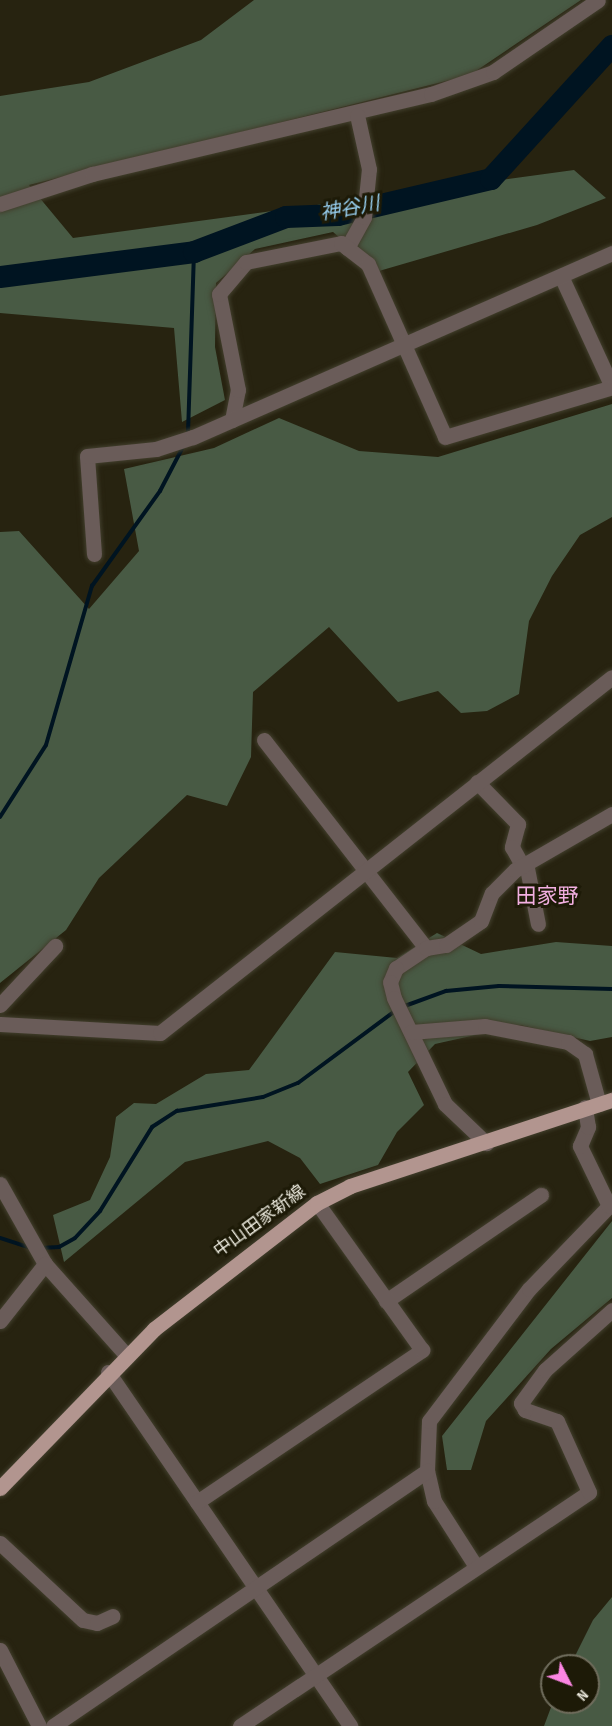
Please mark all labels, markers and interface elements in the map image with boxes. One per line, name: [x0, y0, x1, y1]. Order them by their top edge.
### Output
water label: 神谷川: [318, 192, 382, 226]
district label: 田家野: [516, 884, 578, 910]
street label: 中山田家新線: [210, 1182, 310, 1262]
north arrow: [540, 1654, 600, 1714]
text: N: [572, 1686, 592, 1705]

